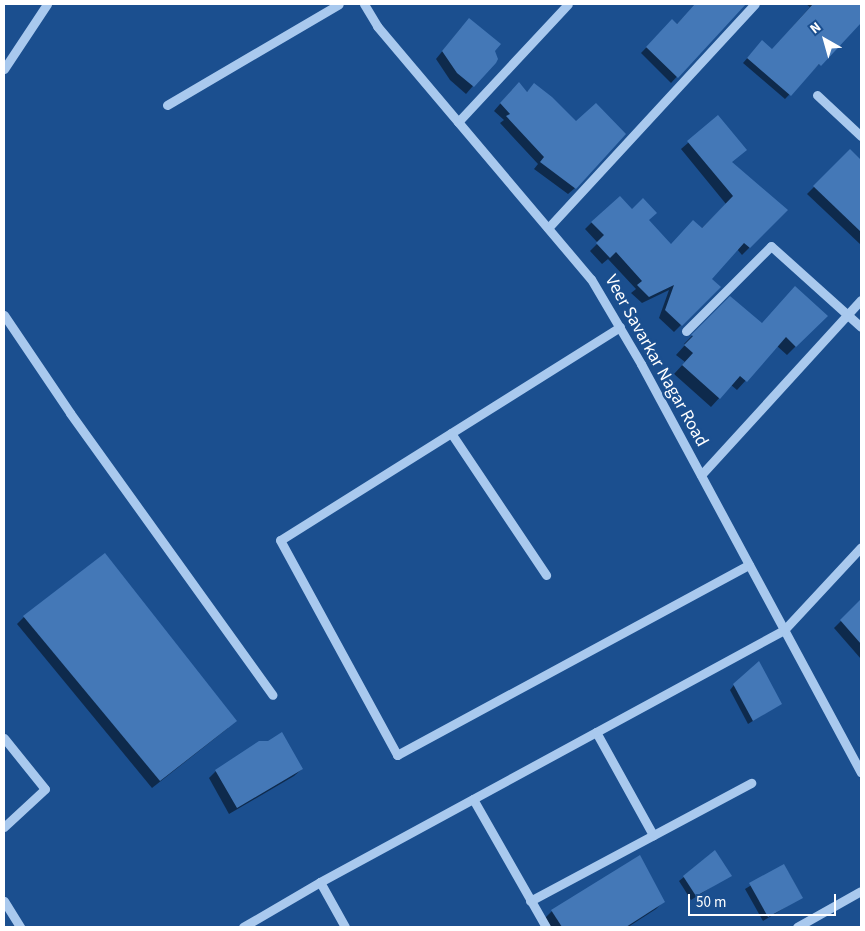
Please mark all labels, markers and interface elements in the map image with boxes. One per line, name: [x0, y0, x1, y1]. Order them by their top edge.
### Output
north arrow: [800, 15, 850, 65]
text: N: [806, 17, 826, 39]
street label: Veer Savarkar Nagar Road: [600, 271, 712, 451]
scale bar: [690, 884, 838, 916]
text: 50 m: [696, 892, 726, 913]

